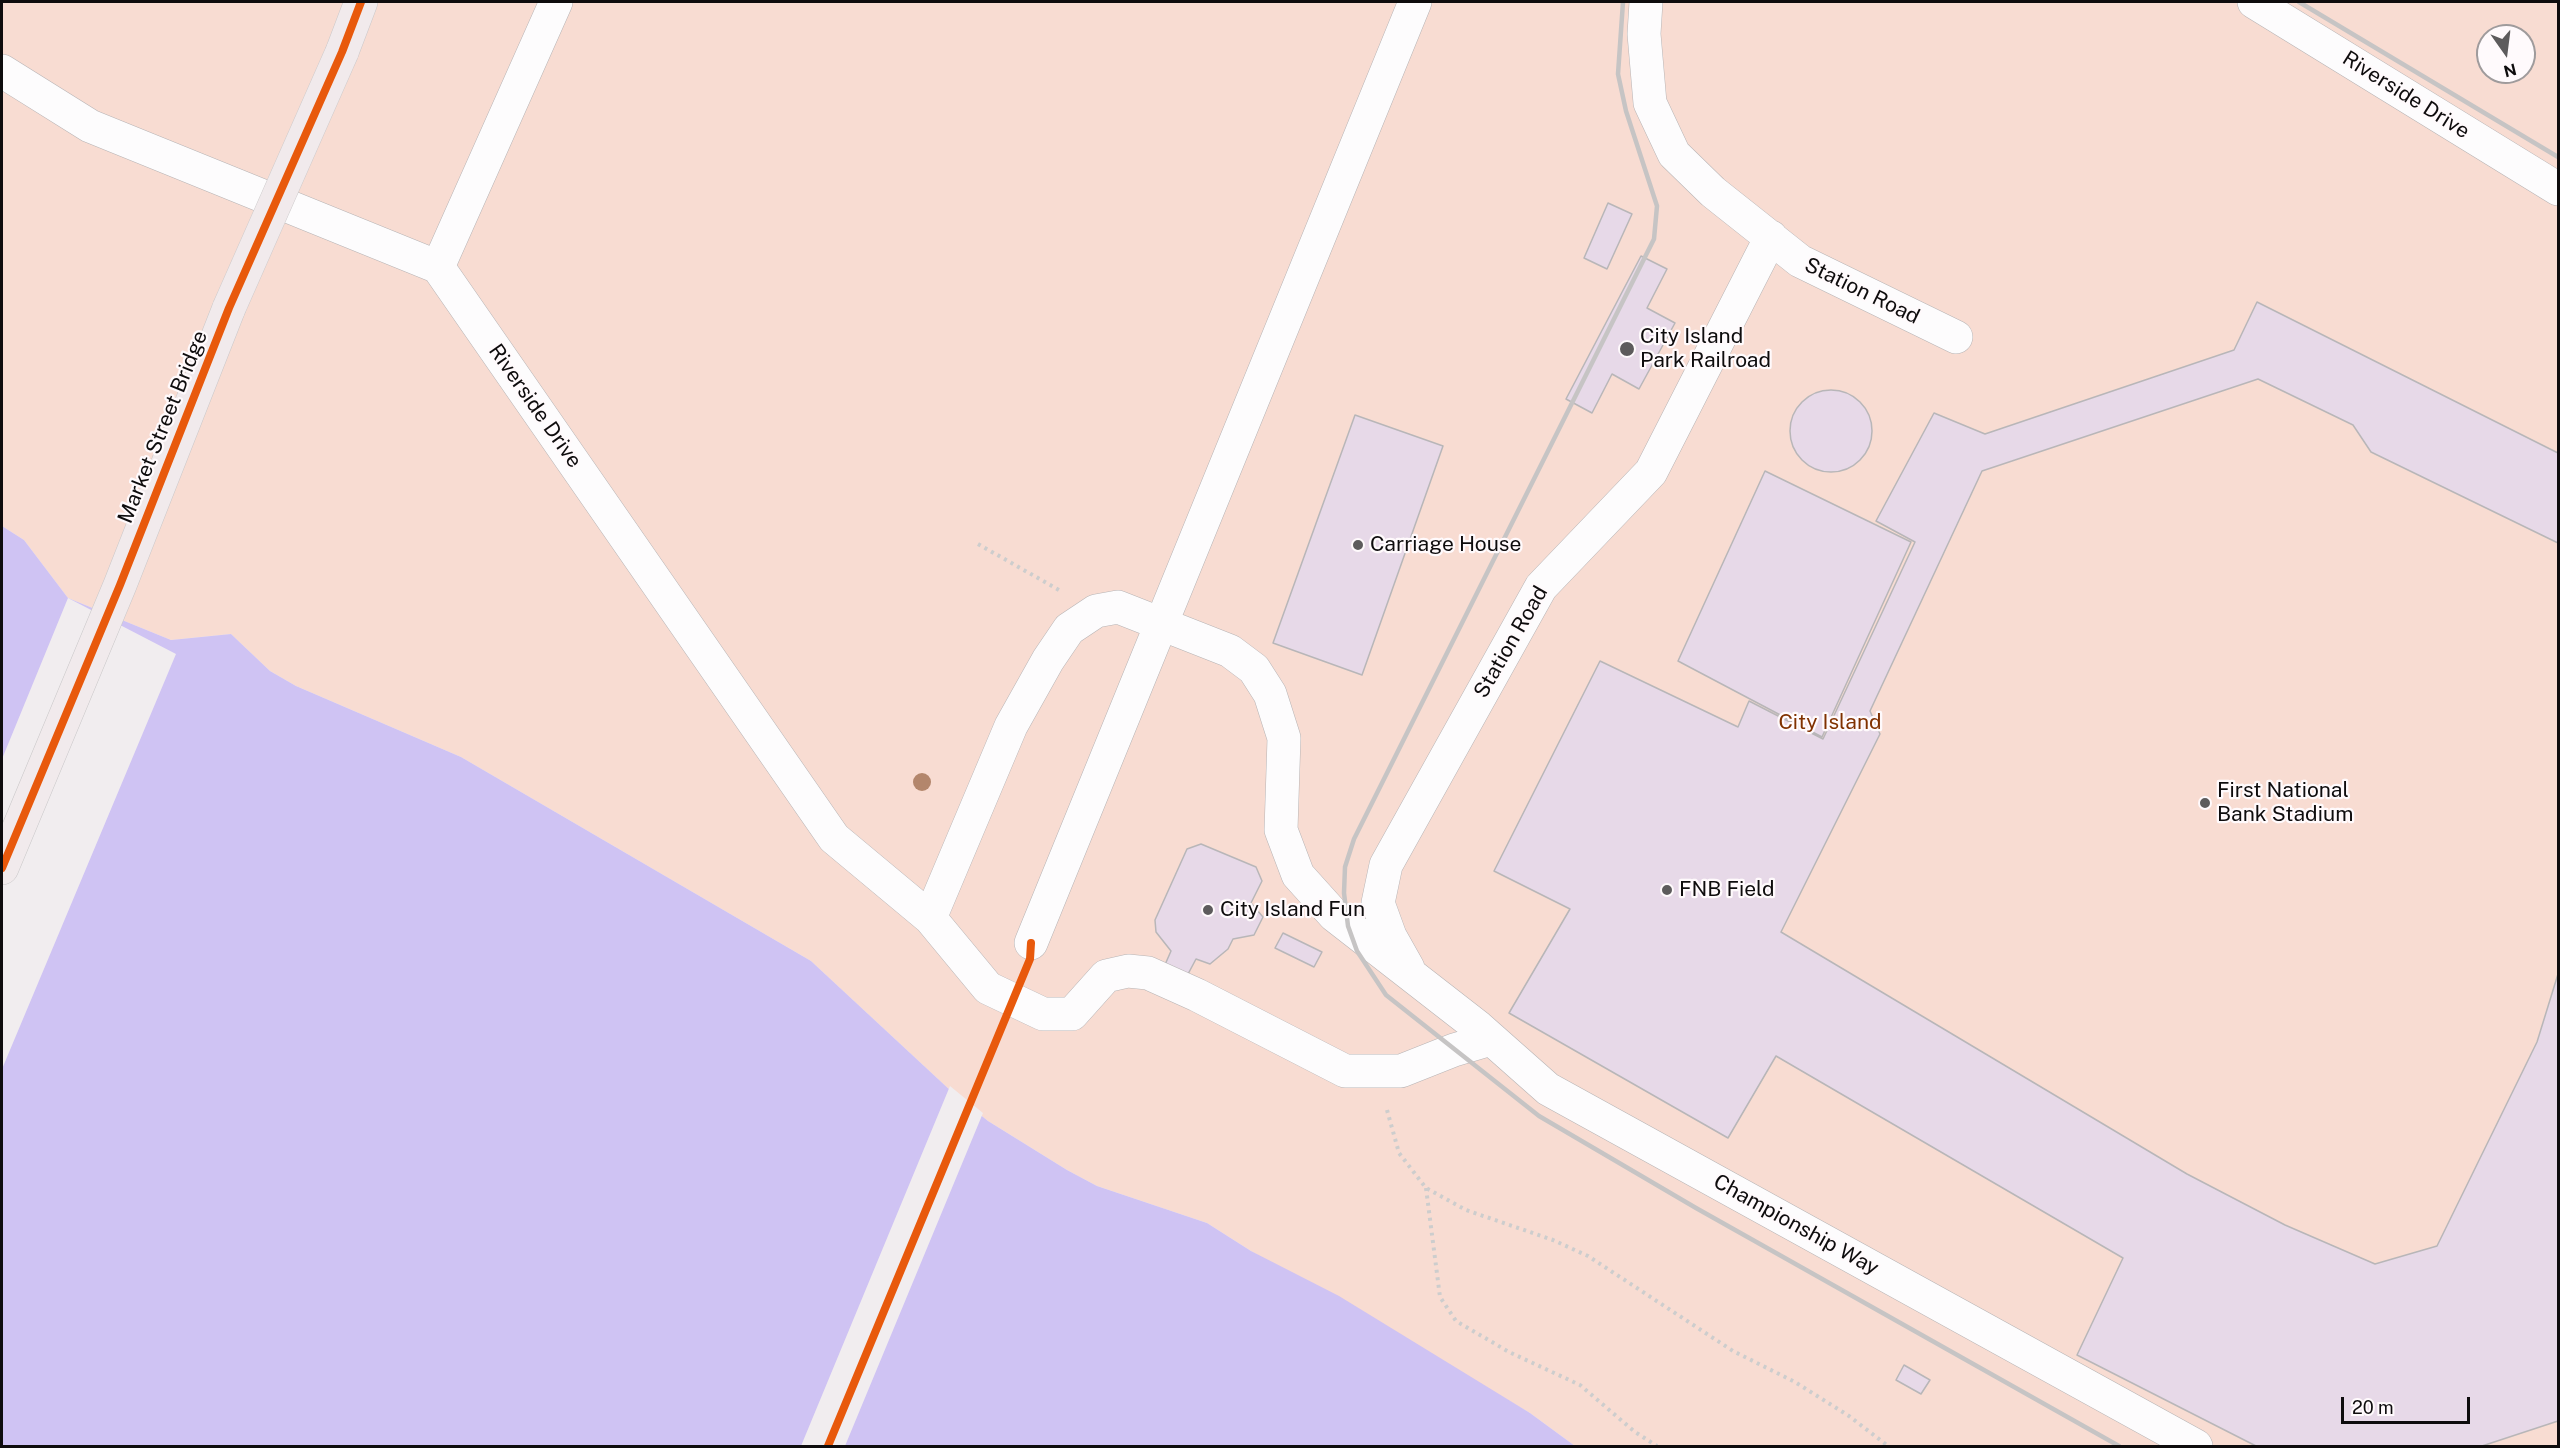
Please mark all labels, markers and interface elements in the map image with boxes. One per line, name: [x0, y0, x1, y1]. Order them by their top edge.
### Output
north arrow: [2476, 24, 2536, 84]
street label: Riverside Drive: [2338, 46, 2474, 144]
text: N: [2502, 59, 2518, 81]
street label: Station Road: [1800, 252, 1924, 330]
place label: City Island Park Railroad: [1640, 324, 1771, 374]
street label: Market Street Bridge: [113, 327, 213, 527]
street label: Riverside Drive: [483, 339, 587, 473]
marker: City Island Park Railroad: [1618, 340, 1636, 358]
place label: Carriage House: [1370, 532, 1521, 558]
marker: Carriage House: [1351, 538, 1365, 552]
street label: Station Road: [1469, 582, 1553, 702]
park label: City Island: [1778, 710, 1882, 736]
place label: First National Bank Stadium: [2217, 778, 2353, 828]
marker: First National Bank Stadium: [2198, 796, 2212, 810]
place label: FNB Field: [1679, 877, 1774, 903]
marker: FNB Field: [1660, 883, 1674, 897]
place label: City Island Fun: [1220, 897, 1365, 923]
marker: City Island Fun: [1201, 903, 1215, 917]
street label: Championship Way: [1709, 1169, 1883, 1281]
scale bar: [2344, 1385, 2473, 1423]
text: 20 m: [2352, 1397, 2394, 1418]

